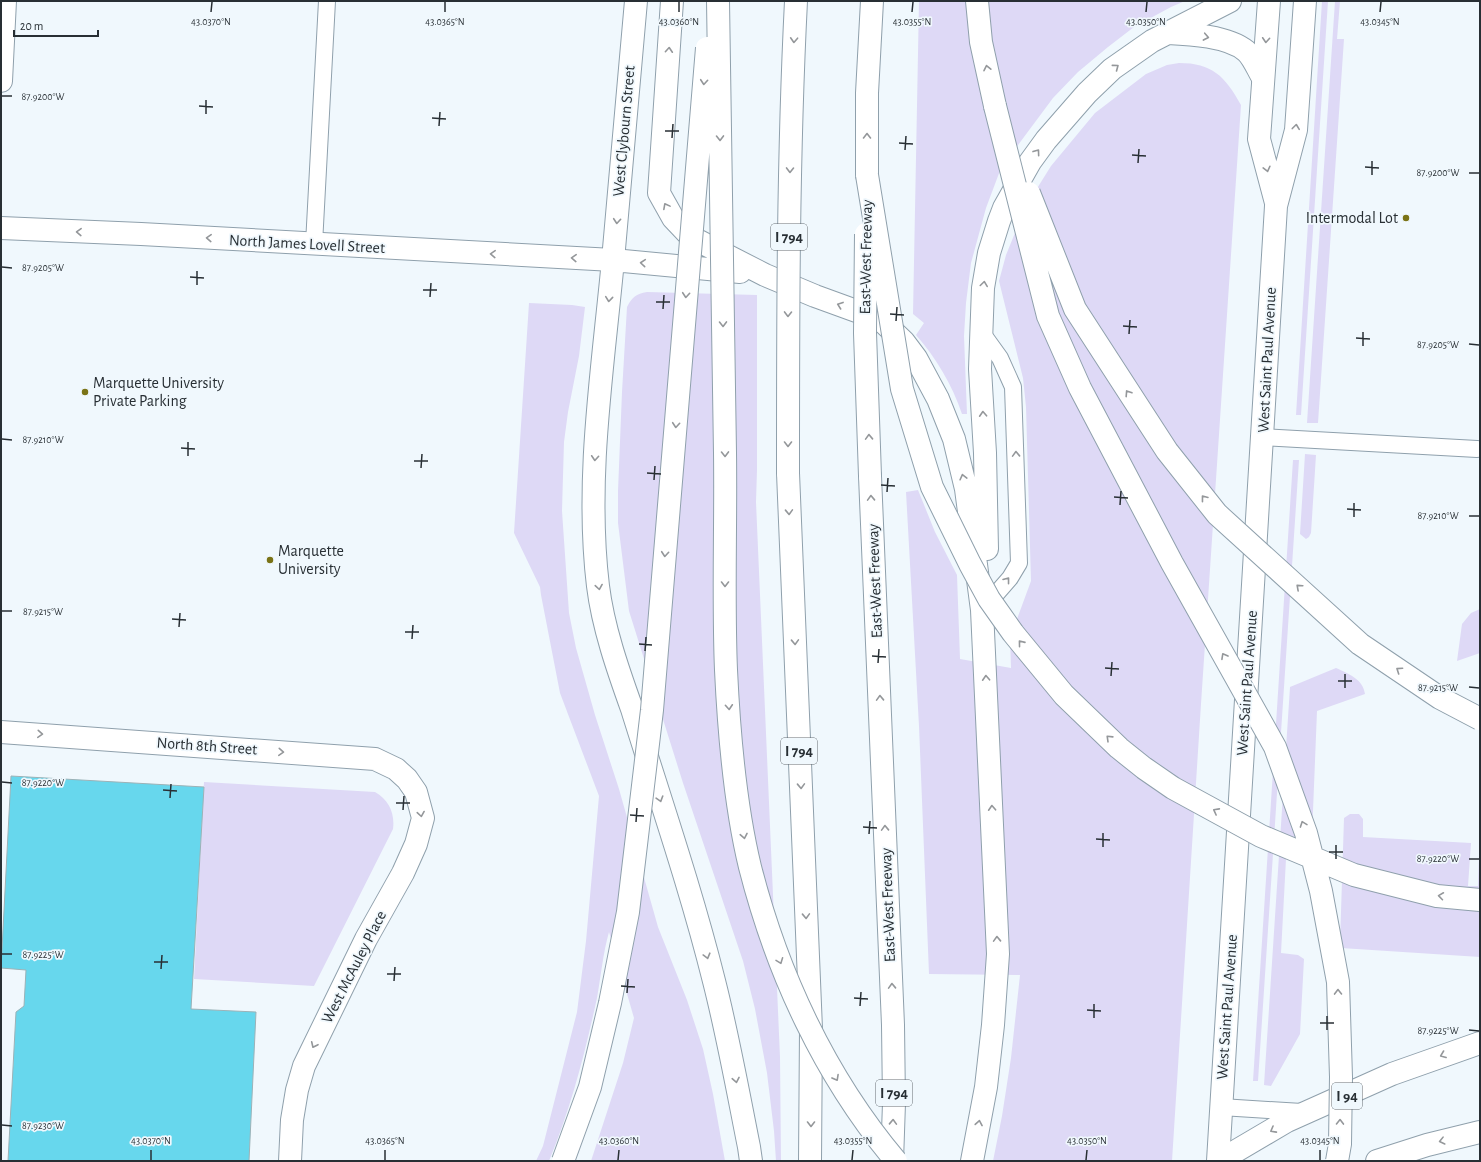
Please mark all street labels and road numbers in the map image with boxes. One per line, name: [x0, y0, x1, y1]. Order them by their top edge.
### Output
street label: West Clybourn Street: [610, 65, 639, 197]
street label: East-West Freeway: [857, 199, 876, 314]
road number: I 794: [771, 224, 807, 250]
street label: North James Lovell Street: [229, 232, 385, 256]
street label: West Saint Paul Avenue: [1255, 287, 1279, 433]
street label: East-West Freeway: [865, 523, 886, 639]
street label: West Saint Paul Avenue: [1234, 610, 1260, 756]
street label: North 8th Street: [156, 735, 258, 757]
road number: I 794: [781, 738, 817, 764]
street label: East-West Freeway: [878, 847, 899, 963]
street label: West McAuley Place: [319, 908, 390, 1026]
street label: West Saint Paul Avenue: [1214, 934, 1240, 1080]
road number: I 794: [876, 1080, 912, 1106]
road number: I 94: [1332, 1083, 1362, 1109]

